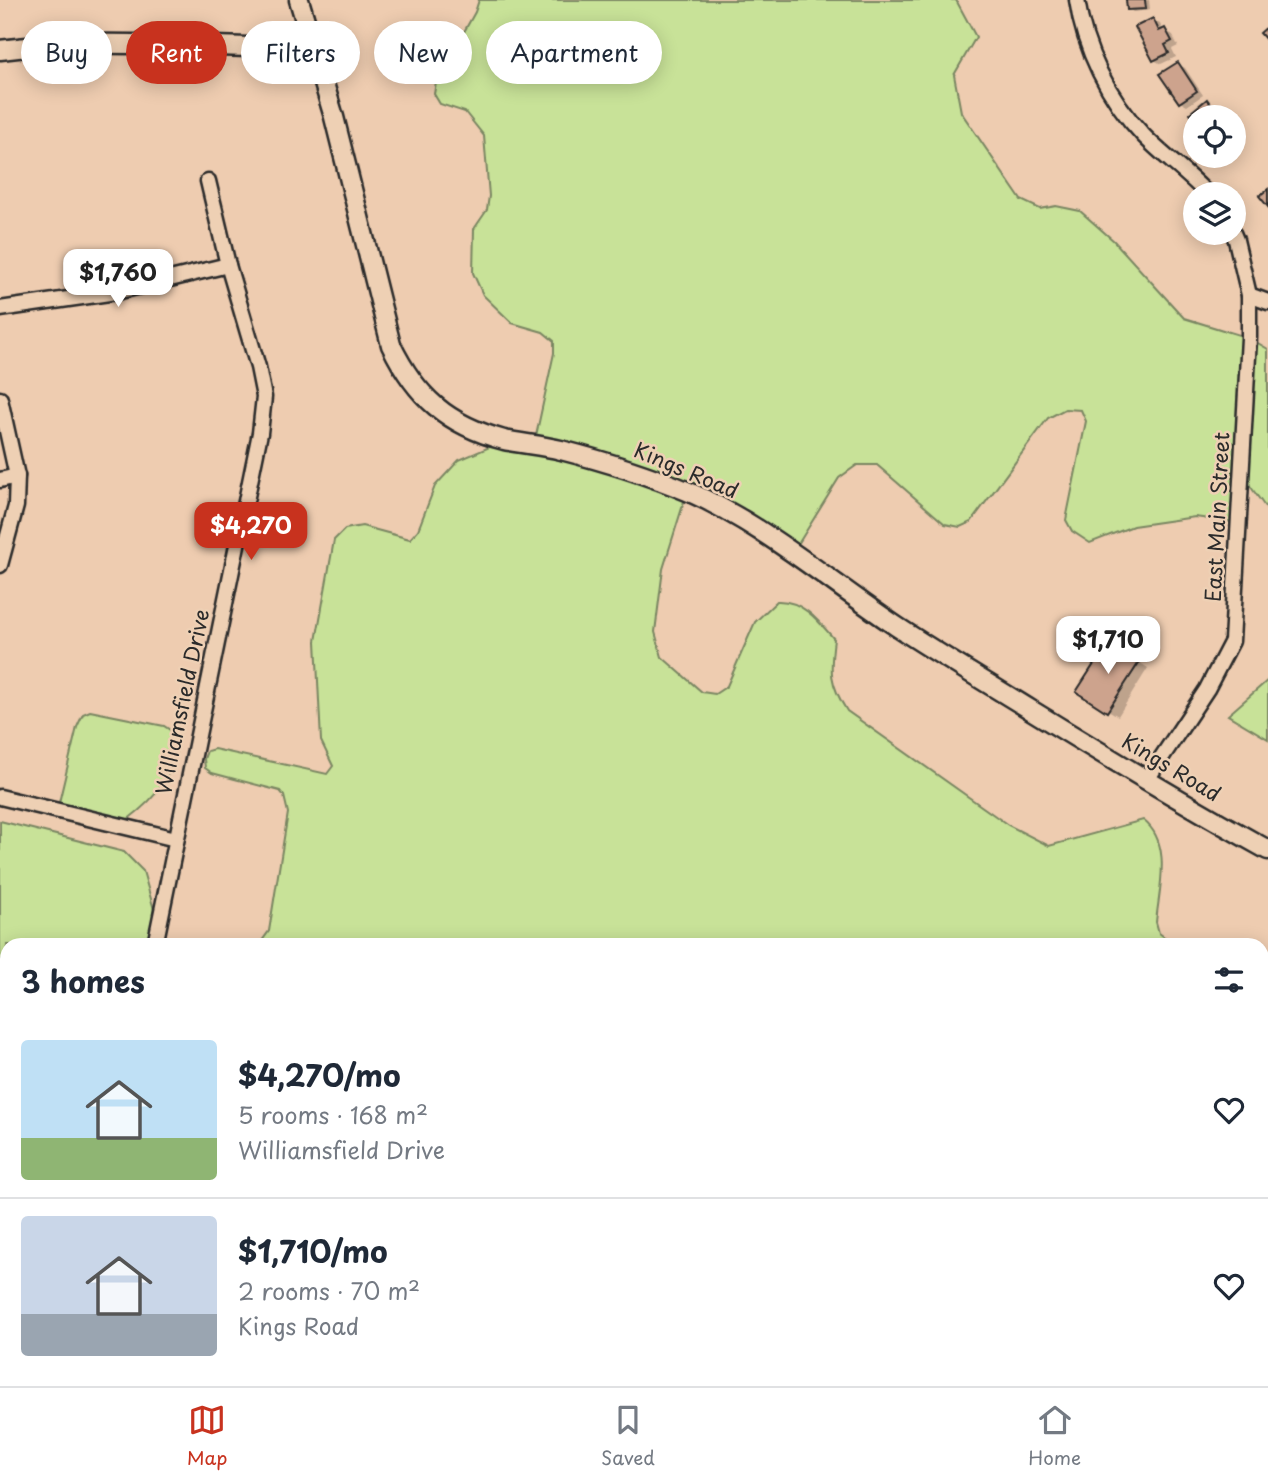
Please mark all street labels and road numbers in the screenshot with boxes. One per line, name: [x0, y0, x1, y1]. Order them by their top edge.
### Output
street label: East Main Street: [1196, 431, 1236, 603]
street label: Kings Road: [630, 433, 744, 506]
street label: Williamsfield Drive: [146, 606, 216, 797]
street label: Kings Road: [1116, 724, 1228, 808]

